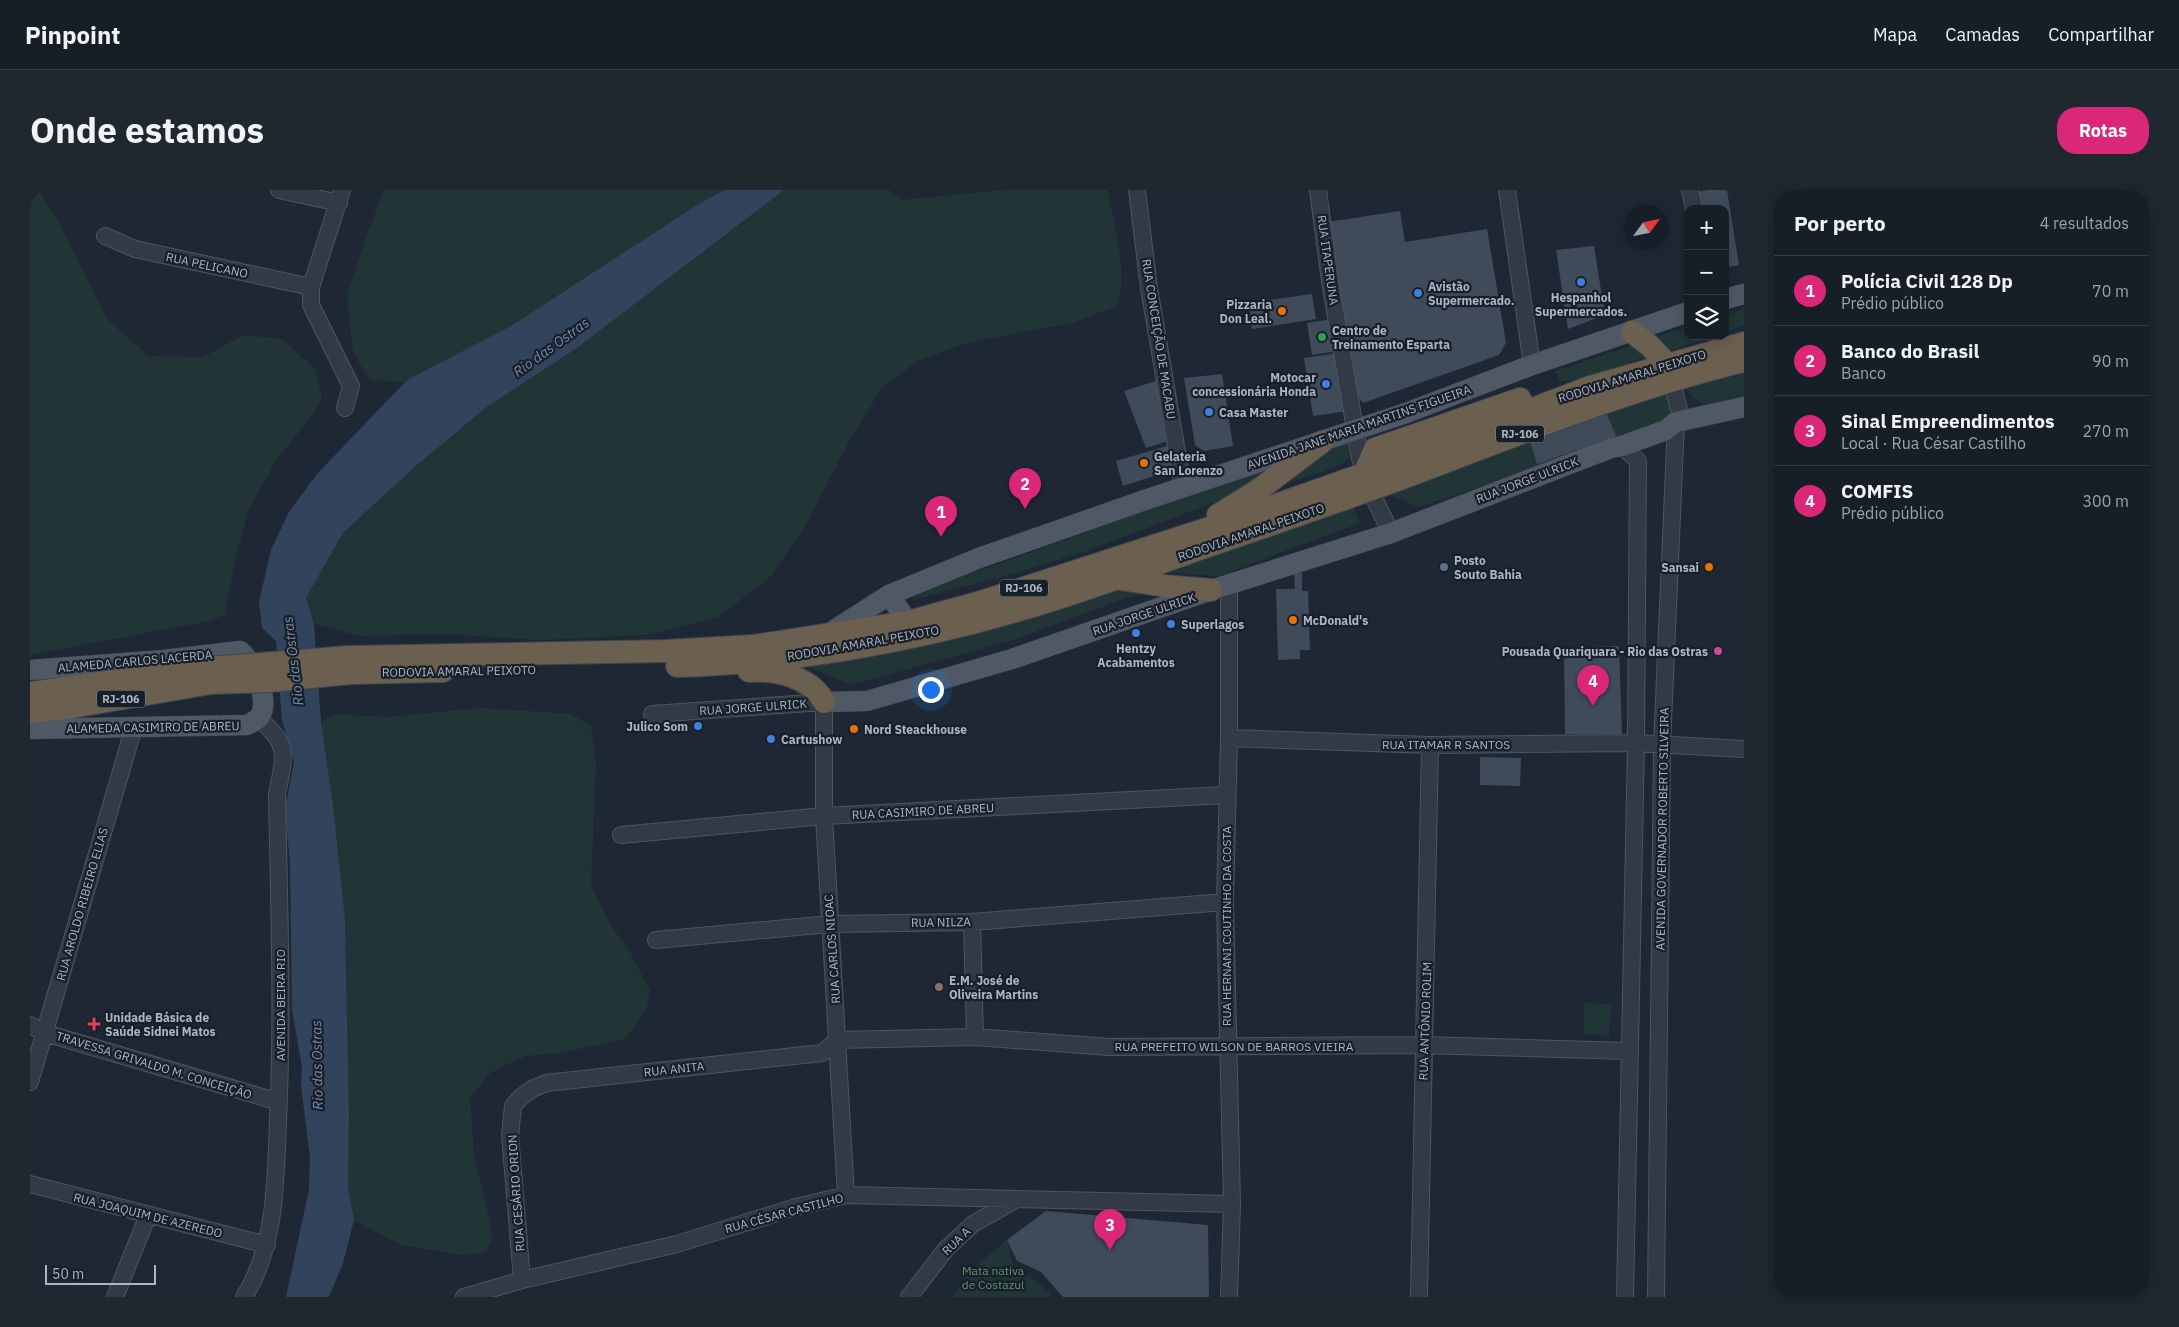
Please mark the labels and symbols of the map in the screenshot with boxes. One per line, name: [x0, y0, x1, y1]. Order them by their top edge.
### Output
north arrow: [1624, 205, 1669, 250]
street label: RUA ITAPERUNA: [1314, 214, 1342, 306]
street label: RUA PELICANO: [165, 249, 249, 281]
street label: RUA CONCEIÇÃO DE MACABU: [1139, 258, 1179, 420]
marker: Hespanhol Supermercados.: [1575, 276, 1587, 288]
place label: Avistão Supermercado.: [1428, 279, 1514, 308]
marker: Avistão Supermercado.: [1412, 287, 1424, 299]
place label: Hespanhol Supermercados.: [1535, 290, 1627, 319]
place label: Pizzaria Don Leal.: [1220, 297, 1272, 326]
marker: Pizzaria Don Leal.: [1276, 305, 1288, 317]
water label: Rio das Ostras: [509, 313, 593, 381]
place label: Centro de Treinamento Esparta: [1332, 323, 1450, 352]
marker: Centro de Treinamento Esparta: [1316, 331, 1328, 343]
street label: RODOVIA AMARAL PEIXOTO: [1556, 346, 1708, 406]
place label: Motocar concessionária Honda: [1192, 370, 1316, 399]
marker: Motocar concessionária Honda: [1320, 378, 1332, 390]
street label: AVENIDA JANE MARIA MARTINS FIGUEIRA: [1245, 381, 1473, 472]
place label: Casa Master: [1219, 405, 1288, 420]
marker: Casa Master: [1203, 406, 1215, 418]
road number: RJ-106: [1496, 425, 1544, 442]
place label: Gelateria San Lorenzo: [1154, 449, 1223, 478]
street label: RUA JORGE ULRICK: [1474, 453, 1580, 506]
marker: Gelateria San Lorenzo: [1138, 457, 1150, 469]
pin: 2: [1009, 468, 1041, 509]
pin: 1: [925, 496, 957, 537]
street label: RODOVIA AMARAL PEIXOTO: [1176, 500, 1326, 564]
place label: Posto Souto Bahia: [1454, 553, 1522, 582]
place label: Sansai: [1661, 560, 1699, 575]
marker: Posto Souto Bahia: [1438, 561, 1450, 573]
marker: Sansai: [1703, 561, 1715, 573]
road number: RJ-106: [1000, 579, 1048, 596]
street label: RUA JORGE ULRICK: [1090, 589, 1198, 639]
place label: McDonald's: [1303, 613, 1368, 628]
marker: McDonald's: [1287, 614, 1299, 626]
water label: Rio das Ostras: [279, 615, 307, 707]
place label: Superlagos: [1181, 617, 1244, 632]
marker: Superlagos: [1165, 618, 1177, 630]
street label: RODOVIA AMARAL PEIXOTO: [786, 622, 940, 664]
marker: Hentzy Acabamentos: [1130, 627, 1142, 639]
place label: Hentzy Acabamentos: [1097, 641, 1175, 670]
place label: Pousada Quariquara - Rio das Ostras: [1502, 644, 1708, 659]
marker: Pousada Quariquara - Rio das Ostras: [1712, 645, 1724, 657]
street label: ALAMEDA CARLOS LACERDA: [57, 647, 213, 675]
street label: RODOVIA AMARAL PEIXOTO: [382, 662, 536, 680]
pin: 4: [1577, 665, 1609, 706]
your location: [918, 677, 944, 703]
road number: RJ-106: [97, 690, 145, 708]
street label: RUA JORGE ULRICK: [699, 696, 808, 718]
street label: AVENIDA GOVERNADOR ROBERTO SILVEIRA: [1652, 707, 1672, 951]
street label: ALAMEDA CASIMIRO DE ABREU: [66, 718, 240, 736]
place label: Julico Som: [626, 719, 688, 734]
marker: Julico Som: [692, 720, 704, 732]
place label: Nord Steackhouse: [864, 722, 967, 737]
marker: Nord Steackhouse: [848, 723, 860, 735]
place label: Cartushow: [781, 732, 842, 747]
marker: Cartushow: [765, 733, 777, 745]
street label: RUA ITAMAR R SANTOS: [1382, 737, 1510, 752]
street label: RUA CASIMIRO DE ABREU: [851, 800, 995, 822]
street label: RUA AROLDO RIBEIRO ELIAS: [53, 826, 111, 982]
street label: RUA HERNANI COUTINHO DA COSTA: [1219, 826, 1234, 1026]
street label: RUA CARLOS NIOAC: [821, 893, 843, 1004]
street label: RUA NILZA: [911, 914, 971, 930]
street label: AVENIDA BEIRA RIO: [273, 949, 288, 1061]
street label: RUA ANTÔNIO ROLIM: [1415, 961, 1435, 1081]
place label: E.M. José de Oliveira Martins: [949, 973, 1038, 1002]
marker: E.M. José de Oliveira Martins: [933, 981, 945, 993]
place label: Unidade Básica de Saúde Sidnei Matos: [105, 1010, 216, 1039]
marker: Unidade Básica de Saúde Sidnei Matos: [87, 1017, 101, 1031]
water label: Rio das Ostras: [307, 1020, 327, 1110]
street label: TRAVESSA GRIVALDO M. CONCEIÇÃO: [54, 1028, 254, 1102]
street label: RUA PREFEITO WILSON DE BARROS VIEIRA: [1115, 1039, 1354, 1054]
street label: RUA ANITA: [643, 1058, 705, 1080]
street label: RUA CESÁRIO ORION: [504, 1134, 528, 1252]
street label: RUA JOAQUIM DE AZEREDO: [72, 1189, 224, 1241]
street label: RUA CÉSAR CASTILHO: [723, 1190, 845, 1236]
pin: 3: [1094, 1209, 1126, 1250]
street label: RUA A: [939, 1224, 974, 1258]
scale bar: [45, 1262, 156, 1285]
park label: Mata nativa de Costazul: [962, 1263, 1025, 1292]

